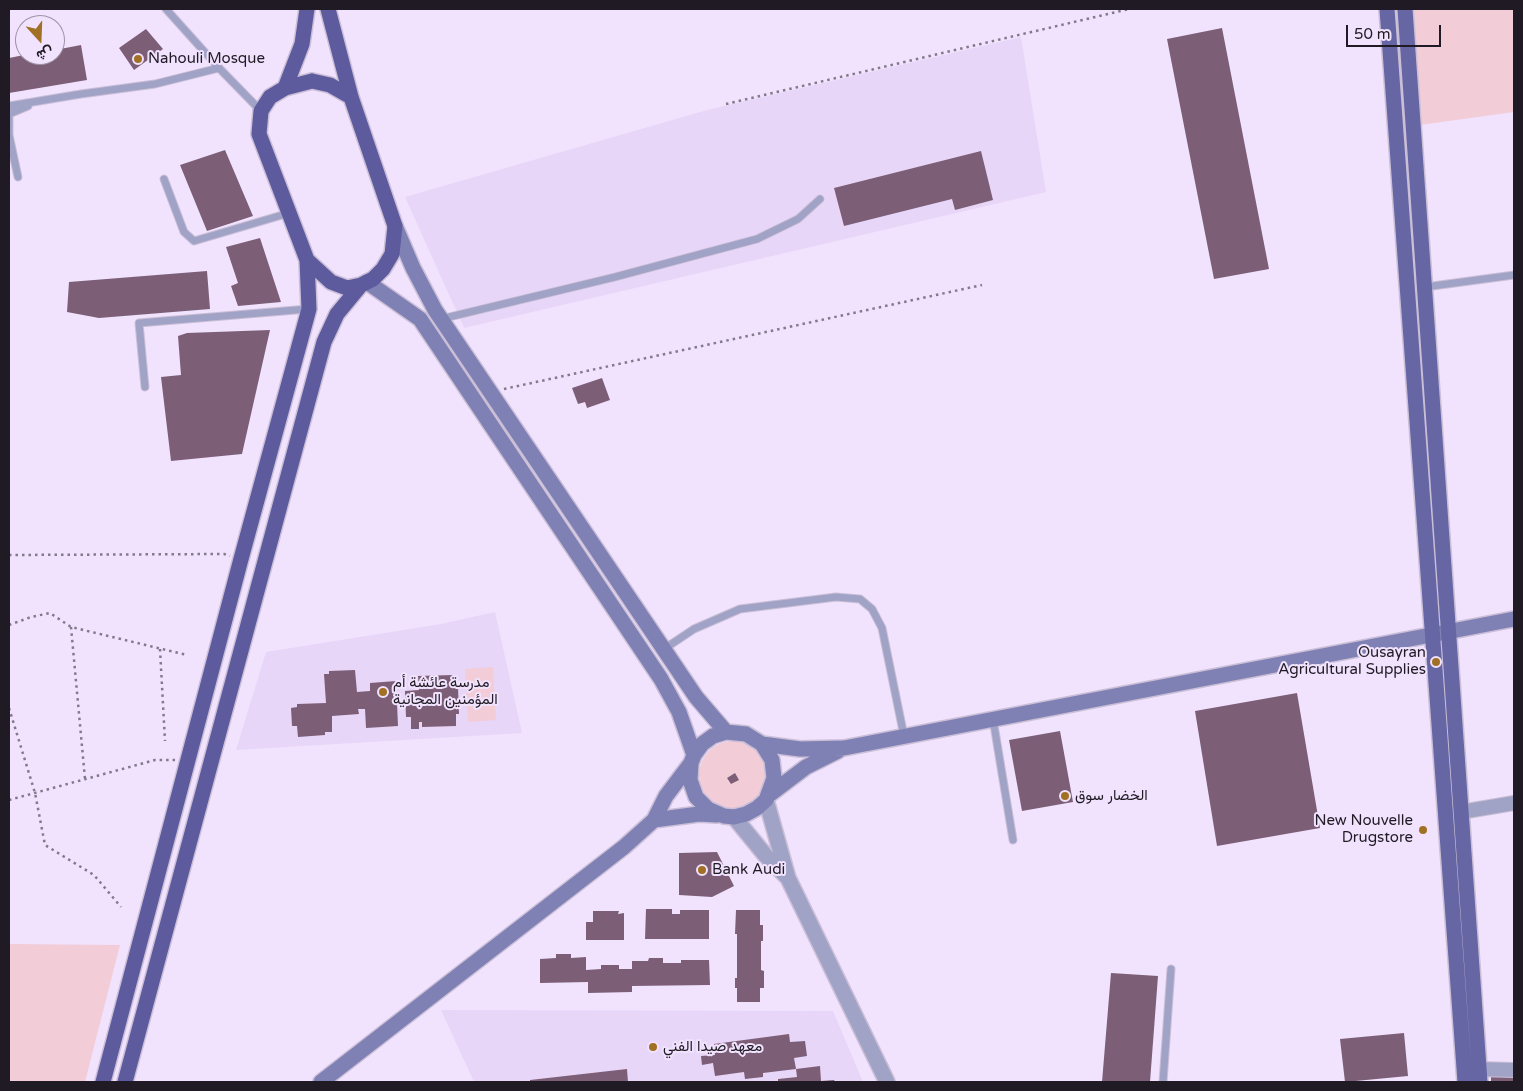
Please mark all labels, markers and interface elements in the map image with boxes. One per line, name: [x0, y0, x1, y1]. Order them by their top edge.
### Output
north arrow: [15, 15, 65, 65]
scale bar: [1348, 15, 1443, 47]
text: 50 m: [1354, 25, 1391, 43]
text: ش: [34, 43, 56, 64]
place label: Nahouli Mosque: [148, 50, 265, 68]
marker: Nahouli Mosque: [132, 53, 144, 65]
place label: Ousayran Agricultural Supplies: [1278, 644, 1426, 679]
marker: Ousayran Agricultural Supplies: [1430, 656, 1442, 668]
place label: مدرسة عائشة أم المؤمنين المجانية: [393, 674, 498, 709]
marker: مدرسة عائشة أم المؤمنين المجانية: [377, 686, 389, 698]
place label: الخضار سوق: [1075, 787, 1148, 805]
marker: الخضار سوق: [1059, 790, 1071, 802]
place label: New Nouvelle Drugstore: [1315, 812, 1413, 847]
marker: New Nouvelle Drugstore: [1417, 824, 1429, 836]
place label: Bank Audi: [712, 861, 785, 879]
marker: Bank Audi: [696, 864, 708, 876]
place label: معهد صيدا الفني: [663, 1038, 762, 1056]
marker: معهد صيدا الفني: [647, 1041, 659, 1053]

